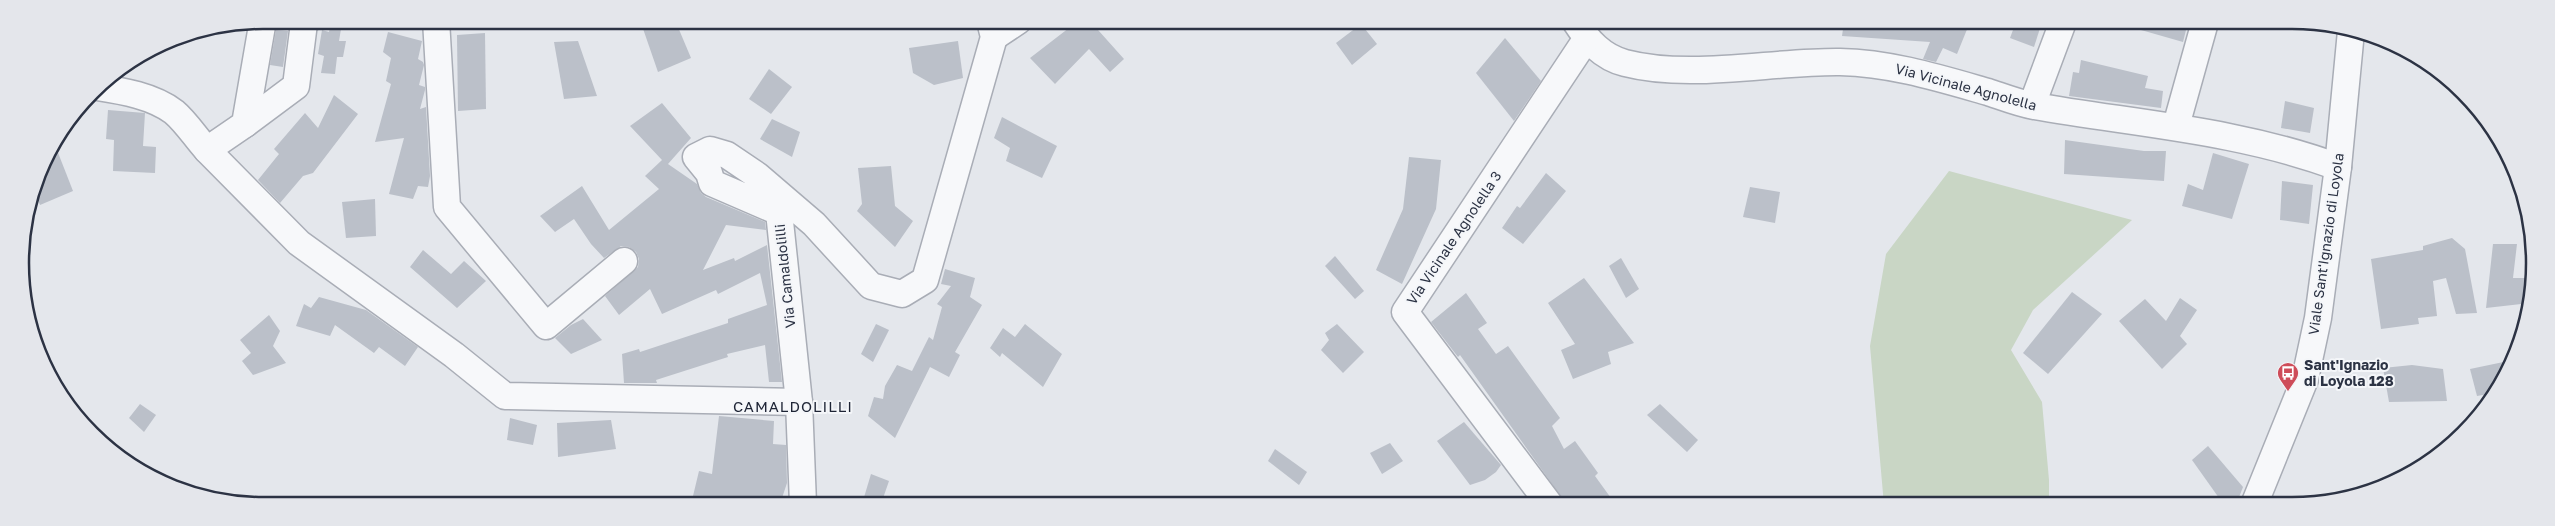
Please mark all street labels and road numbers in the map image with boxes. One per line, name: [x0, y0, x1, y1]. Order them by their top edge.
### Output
street label: Via Vicinale Agnolella: [1894, 59, 2039, 114]
street label: Viale Sant'Ignazio di Loyola: [2304, 152, 2347, 336]
street label: Via Vicinale Agnolella 3: [1403, 168, 1505, 308]
street label: Via Camaldolilli: [771, 223, 798, 329]

